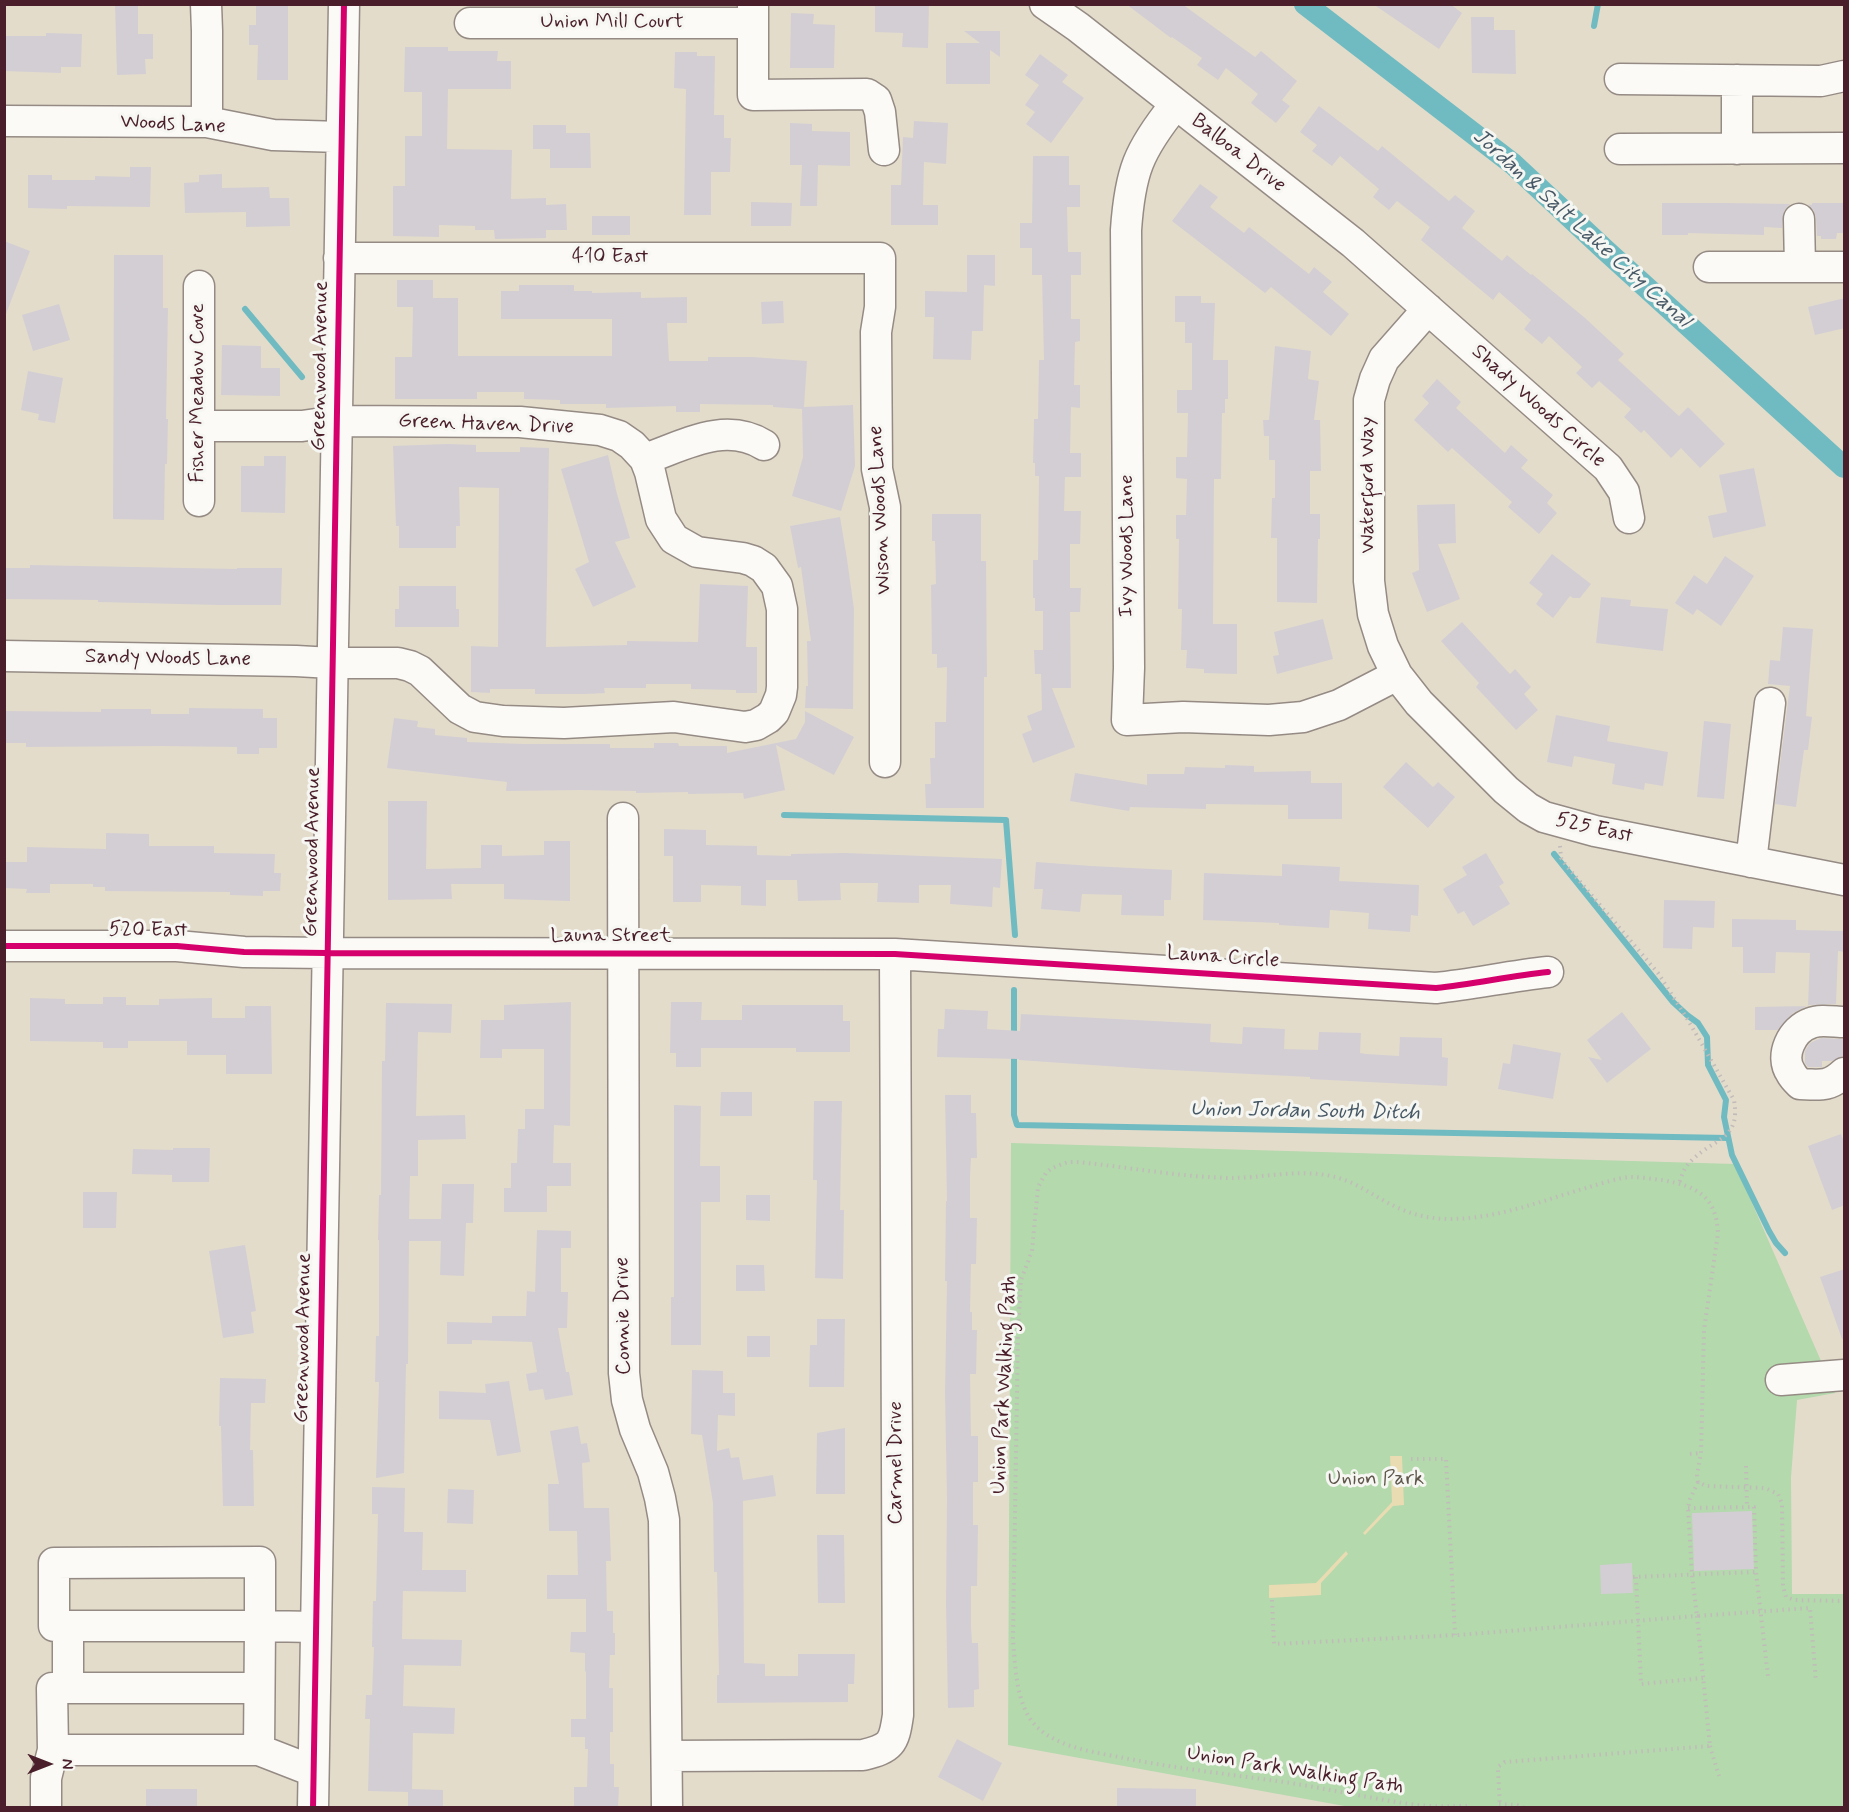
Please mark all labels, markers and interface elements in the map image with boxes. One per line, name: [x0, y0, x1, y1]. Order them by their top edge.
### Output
street label: Union Mill Court: [540, 10, 684, 36]
street label: Balboa Drive: [1186, 109, 1290, 199]
street label: Woods Lane: [120, 110, 226, 140]
water label: Jordan & Salt Lake City Canal: [1466, 124, 1696, 334]
street label: 410 East: [572, 245, 648, 271]
street label: Greenwood Avenue: [307, 281, 335, 451]
street label: Fisher Meadow Cove: [186, 303, 212, 483]
street label: Shady Woods Circle: [1466, 340, 1610, 474]
street label: Green Haven Drive: [398, 409, 574, 441]
street label: Waterford Way: [1356, 417, 1382, 553]
street label: Wison Woods Lane: [864, 425, 898, 595]
street label: Ivy Woods Lane: [1115, 475, 1141, 617]
street label: Sandy Woods Lane: [85, 645, 251, 673]
street label: Greenwood Avenue: [299, 767, 327, 937]
street label: 525 East: [1553, 808, 1635, 850]
street label: 520 East: [108, 918, 188, 944]
street label: Launa Street: [550, 924, 672, 950]
street label: Launa Circle: [1166, 941, 1280, 975]
water label: Union Jordan South Ditch: [1190, 1097, 1420, 1127]
street label: Greenwood Avenue: [290, 1253, 318, 1423]
street label: Connie Drive: [610, 1257, 638, 1375]
street label: Union Park Walking Path: [987, 1275, 1023, 1495]
street label: Carmel Drive: [884, 1401, 910, 1525]
park label: Union Park: [1328, 1467, 1424, 1493]
north arrow: [18, 1734, 78, 1794]
street label: Union Park Walking Path: [1185, 1741, 1405, 1801]
text: N: [56, 1759, 77, 1769]

